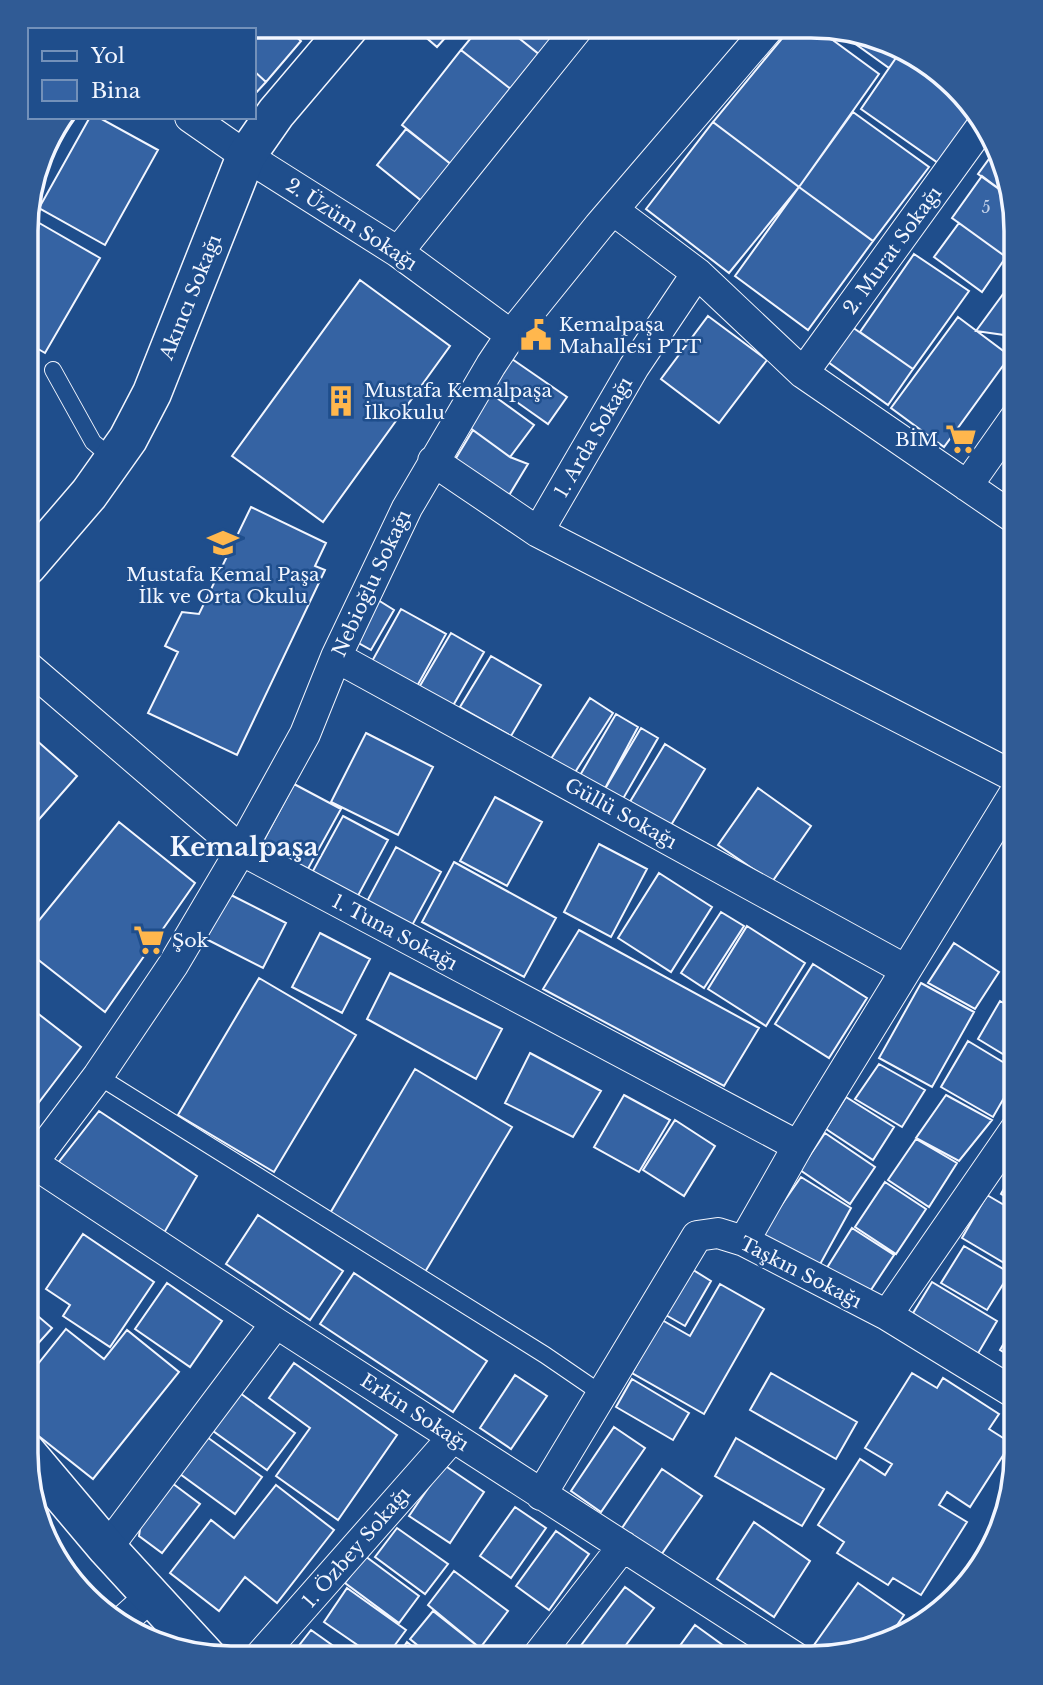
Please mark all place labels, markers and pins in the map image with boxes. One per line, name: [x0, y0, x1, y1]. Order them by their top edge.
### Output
place label: Kemalpaşa Mahallesi PTT: [559, 313, 701, 358]
public building icon: Kemalpaşa Mahallesi PTT: [519, 318, 553, 352]
place label: Mustafa Kemalpaşa İlkokulu: [364, 379, 552, 424]
building icon: Mustafa Kemalpaşa İlkokulu: [324, 384, 358, 418]
supermarket icon: BİM: [944, 422, 978, 456]
place label: BİM: [895, 428, 938, 451]
school or university icon: Mustafa Kemal Paşa İlk ve Orta Okulu: [206, 526, 240, 560]
place label: Mustafa Kemal Paşa İlk ve Orta Okulu: [126, 563, 320, 608]
supermarket icon: Şok: [132, 923, 166, 957]
place label: Şok: [172, 929, 209, 952]

